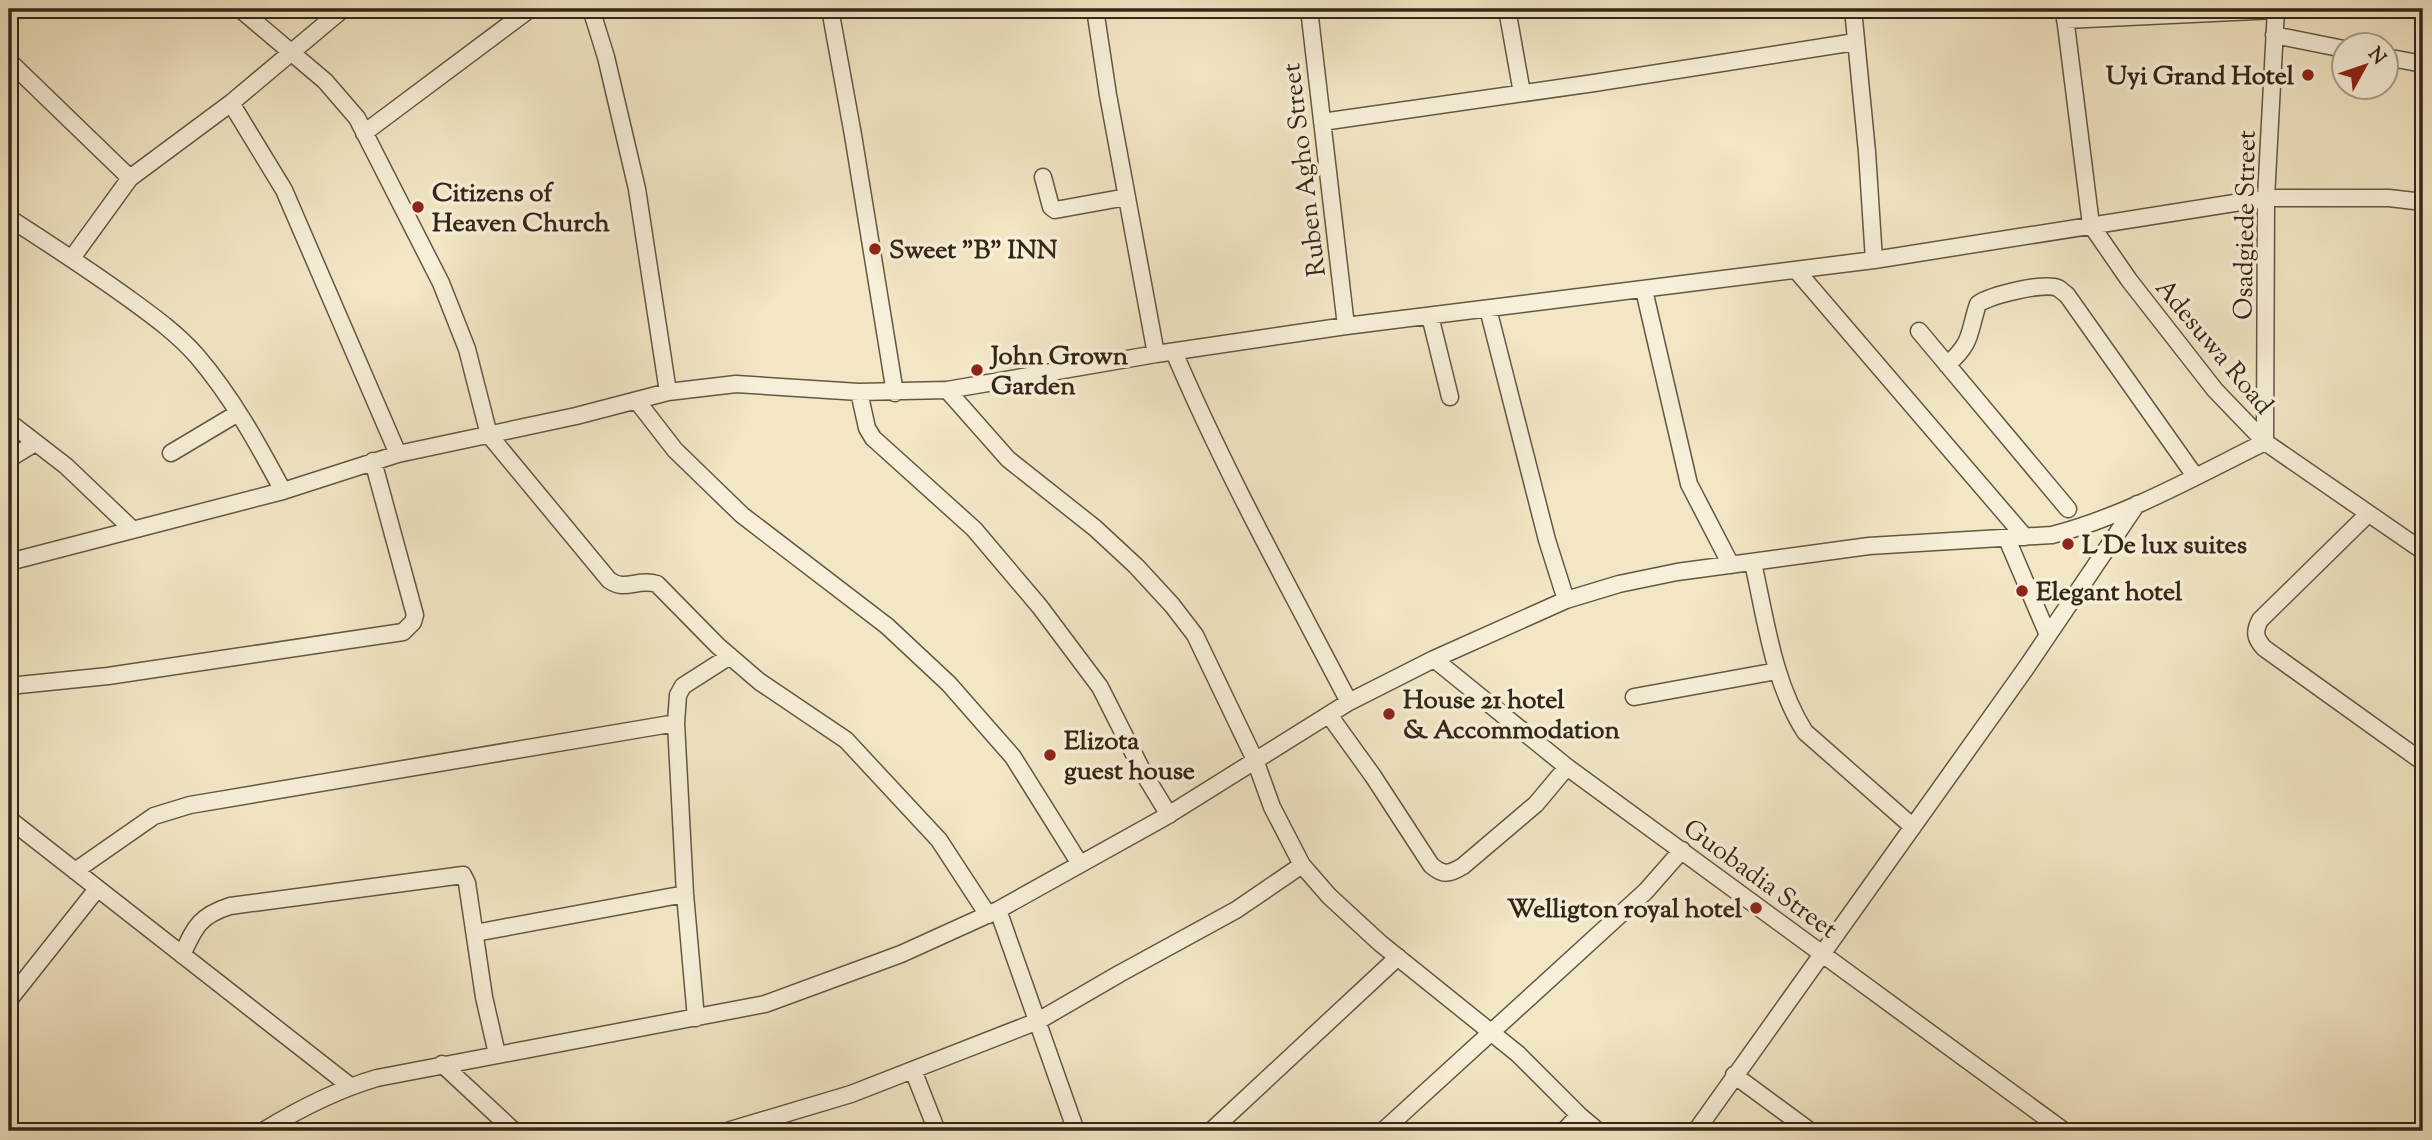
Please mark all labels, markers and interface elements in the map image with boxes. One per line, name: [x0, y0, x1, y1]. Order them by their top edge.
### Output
north arrow: [2330, 32, 2400, 102]
text: N: [2361, 42, 2391, 71]
place label: Uyi Grand Hotel: [2106, 59, 2295, 96]
street label: Ruben Agho Street: [1274, 61, 1337, 279]
marker: Uyi Grand Hotel: [2300, 67, 2316, 83]
street label: Osadgiede Street: [2226, 130, 2267, 320]
place label: Citizens of Heaven Church: [432, 176, 611, 243]
marker: Citizens of Heaven Church: [410, 199, 426, 215]
place label: Sweet "B" INN: [889, 233, 1058, 270]
marker: Sweet "B" INN: [867, 241, 883, 257]
street label: Adesuwa Road: [2145, 272, 2281, 424]
place label: John Grown Garden: [989, 339, 1129, 406]
marker: John Grown Garden: [969, 362, 985, 378]
place label: L De lux suites: [2082, 528, 2247, 565]
marker: L De lux suites: [2060, 536, 2076, 552]
place label: Elegant hotel: [2036, 575, 2183, 612]
marker: Elegant hotel: [2014, 583, 2030, 599]
place label: House 21 hotel & Accommodation: [1403, 683, 1620, 750]
marker: House 21 hotel & Accommodation: [1381, 706, 1397, 722]
place label: Elizota guest house: [1064, 724, 1195, 791]
marker: Elizota guest house: [1042, 747, 1058, 763]
street label: Guobadia Street: [1675, 811, 1844, 949]
place label: Welligton royal hotel: [1507, 892, 1743, 929]
marker: Welligton royal hotel: [1748, 900, 1764, 916]

